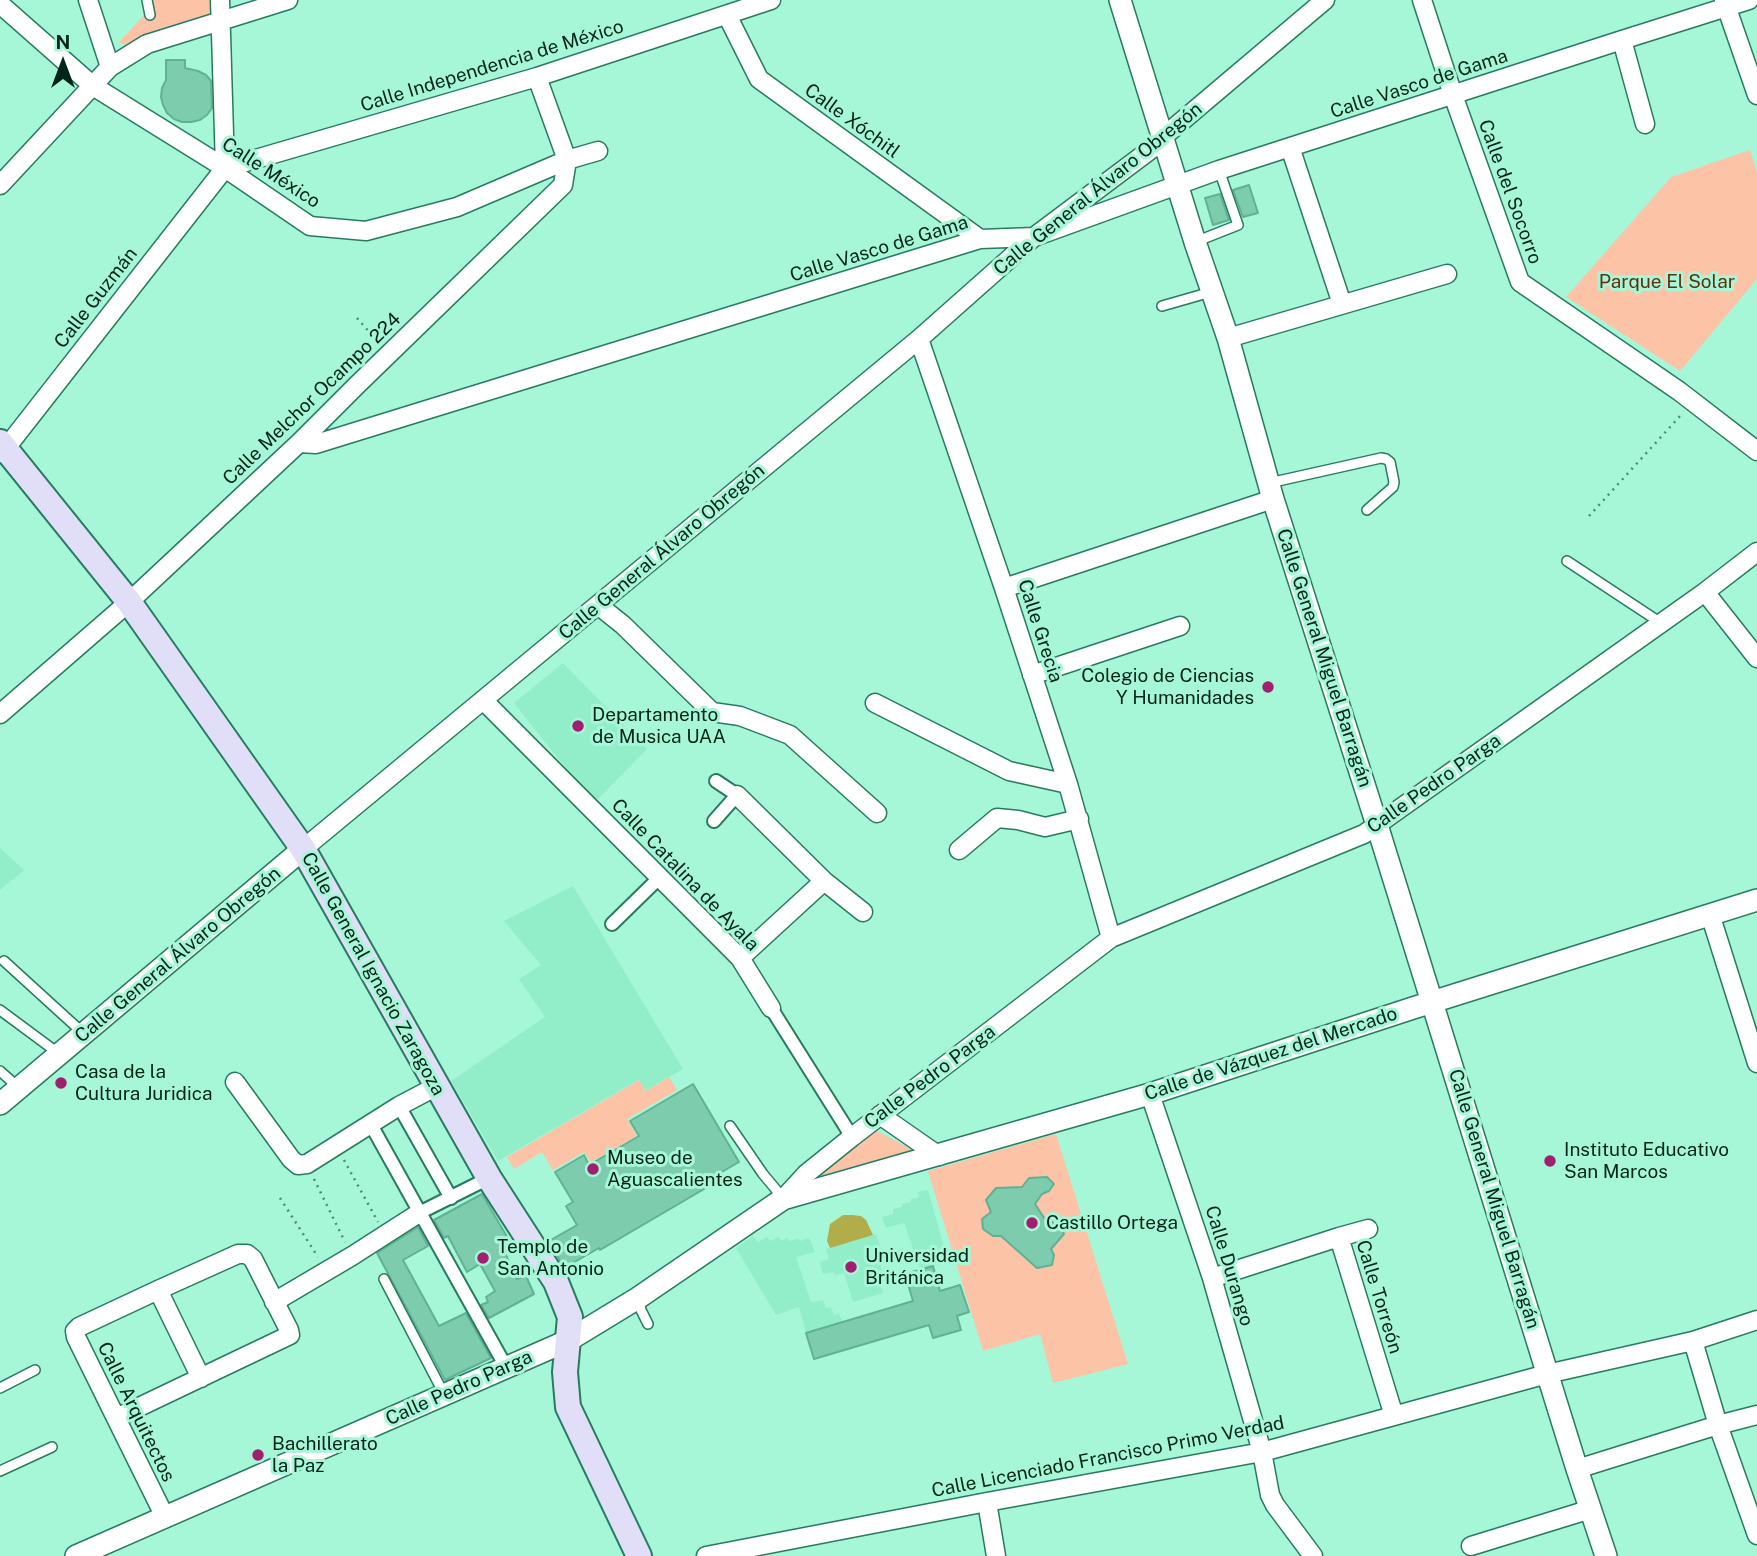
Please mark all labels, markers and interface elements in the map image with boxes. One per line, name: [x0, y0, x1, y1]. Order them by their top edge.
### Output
street label: Calle Independencia de México: [358, 15, 626, 117]
north arrow: [28, 28, 98, 98]
text: N: [56, 31, 70, 53]
street label: Calle Vasco de Gama: [1327, 45, 1511, 123]
street label: Calle Xóchitl: [800, 79, 904, 163]
street label: Calle General Álvaro Obregón: [989, 98, 1207, 280]
street label: Calle del Socorro: [1473, 117, 1547, 267]
street label: Calle México: [217, 133, 325, 213]
street label: Calle Vasco de Gama: [787, 211, 971, 287]
street label: Calle Guzmán: [50, 243, 142, 353]
park label: Parque El Solar: [1599, 271, 1735, 293]
street label: Calle Melchor Ocampo 224: [218, 308, 406, 490]
street label: Calle General Álvaro Obregón: [554, 459, 770, 645]
street label: Calle General Miguel Barragán: [1271, 526, 1377, 790]
street label: Calle Grecia: [1013, 577, 1067, 685]
place label: Colegio de Ciencias Y Humanidades: [1081, 665, 1254, 709]
marker: Colegio de Ciencias Y Humanidades: [1260, 679, 1276, 695]
place label: Departamento de Musica UAA: [592, 704, 726, 748]
marker: Departamento de Musica UAA: [570, 718, 586, 734]
street label: Calle Pedro Parga: [1363, 729, 1505, 839]
street label: Calle Catalina de Ayala: [606, 794, 764, 956]
street label: Calle General Ignacio Zaragoza: [296, 848, 450, 1100]
street label: Calle General Álvaro Obregón: [70, 862, 286, 1048]
street label: Calle de Vázquez del Mercado: [1142, 1002, 1400, 1106]
street label: Calle Pedro Parga: [860, 1020, 1000, 1134]
place label: Casa de la Cultura Juridica: [75, 1061, 212, 1105]
street label: Calle General Miguel Barragán: [1444, 1066, 1544, 1332]
marker: Casa de la Cultura Juridica: [53, 1075, 69, 1091]
place label: Instituto Educativo San Marcos: [1564, 1139, 1729, 1183]
place label: Museo de Aguascalientes: [607, 1147, 743, 1191]
marker: Instituto Educativo San Marcos: [1542, 1153, 1558, 1169]
marker: Museo de Aguascalientes: [585, 1161, 601, 1177]
street label: Calle Durango: [1200, 1203, 1258, 1329]
place label: Castillo Ortega: [1046, 1212, 1178, 1234]
marker: Castillo Ortega: [1024, 1215, 1040, 1231]
place label: Templo de San Antonio: [497, 1236, 604, 1280]
street label: Calle Torreón: [1351, 1237, 1407, 1357]
place label: Universidad Británica: [865, 1245, 969, 1289]
marker: Templo de San Antonio: [475, 1250, 491, 1266]
marker: Universidad Británica: [843, 1259, 859, 1275]
street label: Calle Arquitectos: [92, 1338, 180, 1486]
street label: Calle Pedro Parga: [382, 1345, 536, 1431]
street label: Calle Licenciado Francisco Primo Verdad: [930, 1412, 1286, 1502]
place label: Bachillerato la Paz: [272, 1433, 378, 1477]
marker: Bachillerato la Paz: [250, 1447, 266, 1463]

